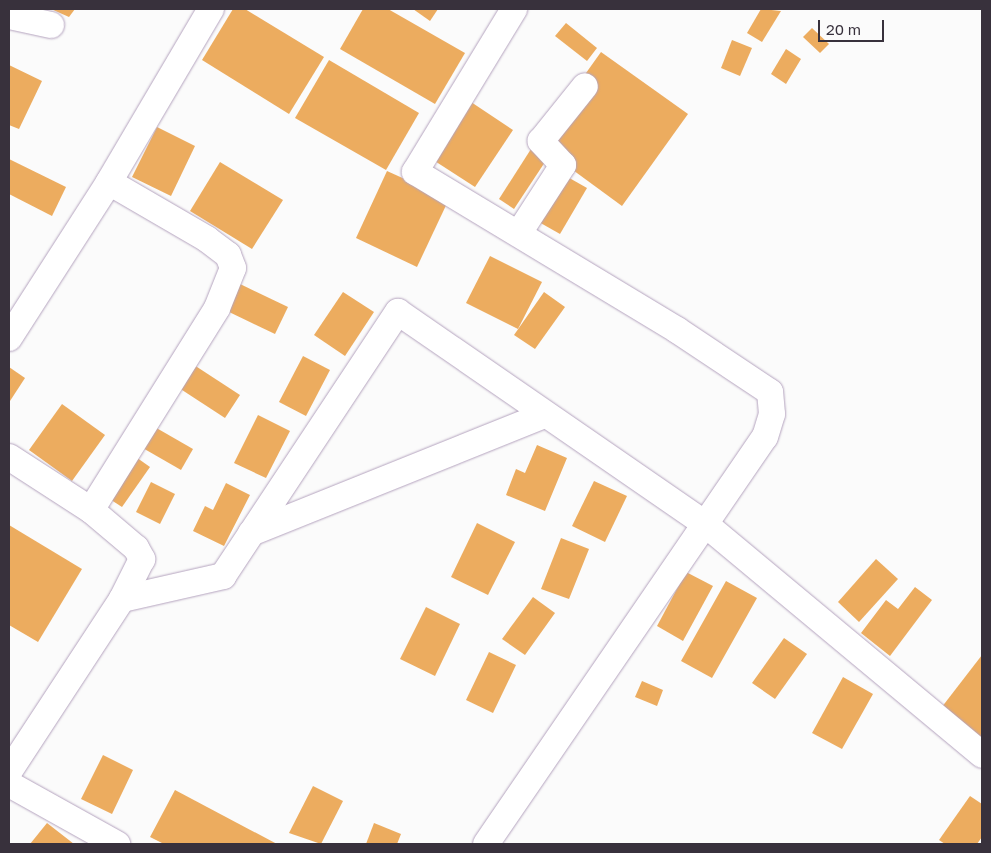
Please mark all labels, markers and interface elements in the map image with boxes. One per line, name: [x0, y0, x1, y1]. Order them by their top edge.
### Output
scale bar: [821, 10, 887, 42]
text: 20 m: [826, 20, 861, 38]

